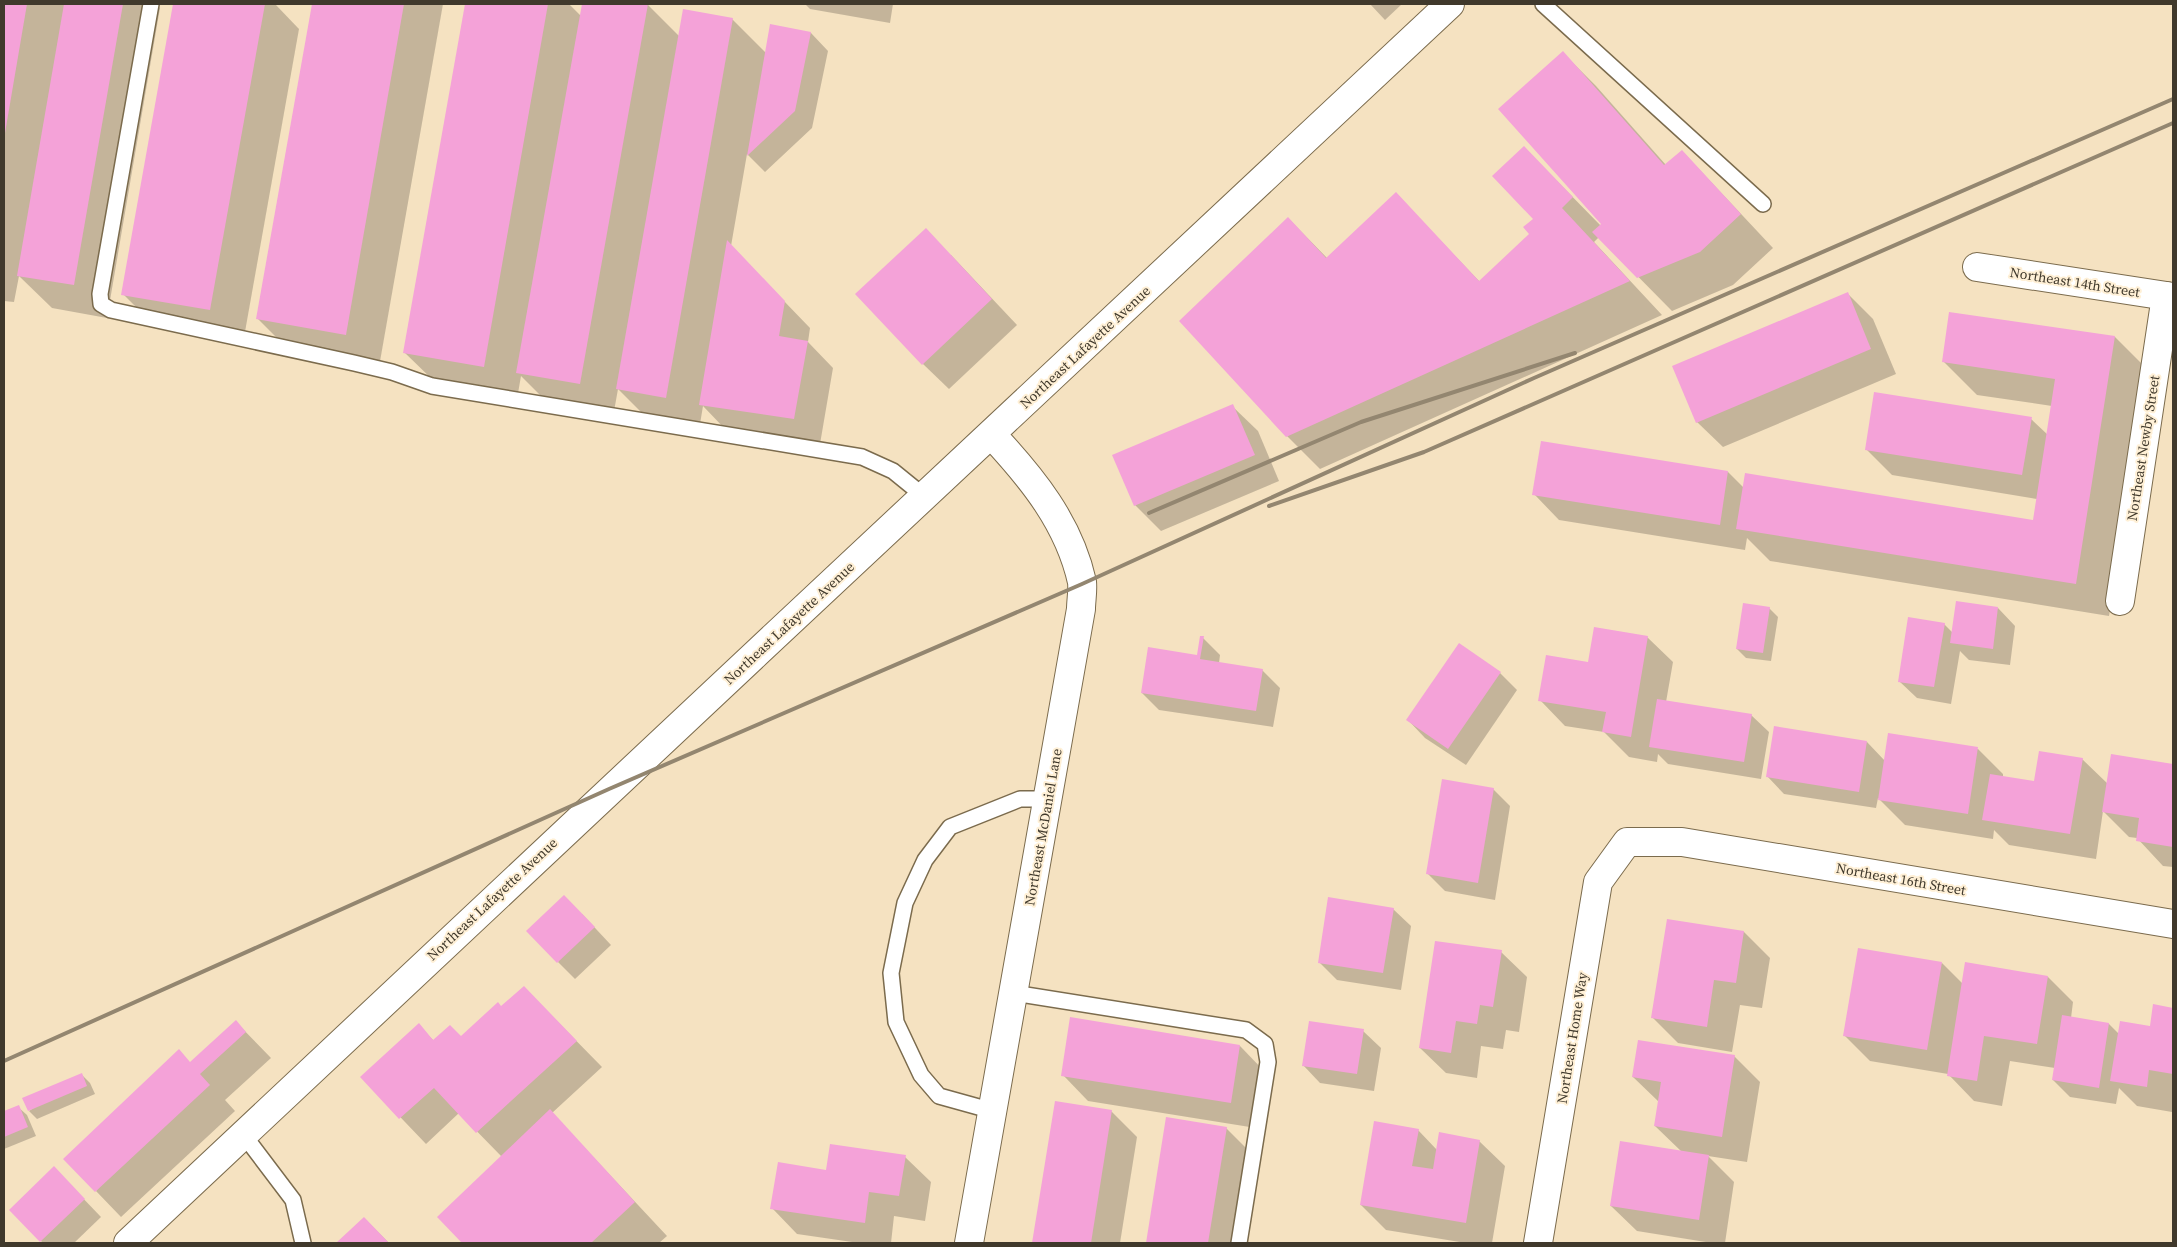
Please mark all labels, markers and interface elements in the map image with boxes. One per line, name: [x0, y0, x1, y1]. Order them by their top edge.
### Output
street label: Northeast 14th Street: [2009, 262, 2142, 302]
street label: Northeast Lafayette Avenue: [1015, 281, 1155, 413]
street label: Northeast Newby Street: [2122, 373, 2164, 522]
street label: Northeast Lafayette Avenue: [719, 557, 859, 689]
street label: Northeast McDaniel Lane: [1019, 747, 1067, 907]
street label: Northeast Lafayette Avenue: [422, 833, 562, 965]
street label: Northeast 16th Street: [1835, 858, 1968, 900]
street label: Northeast Home Way: [1552, 970, 1592, 1105]

